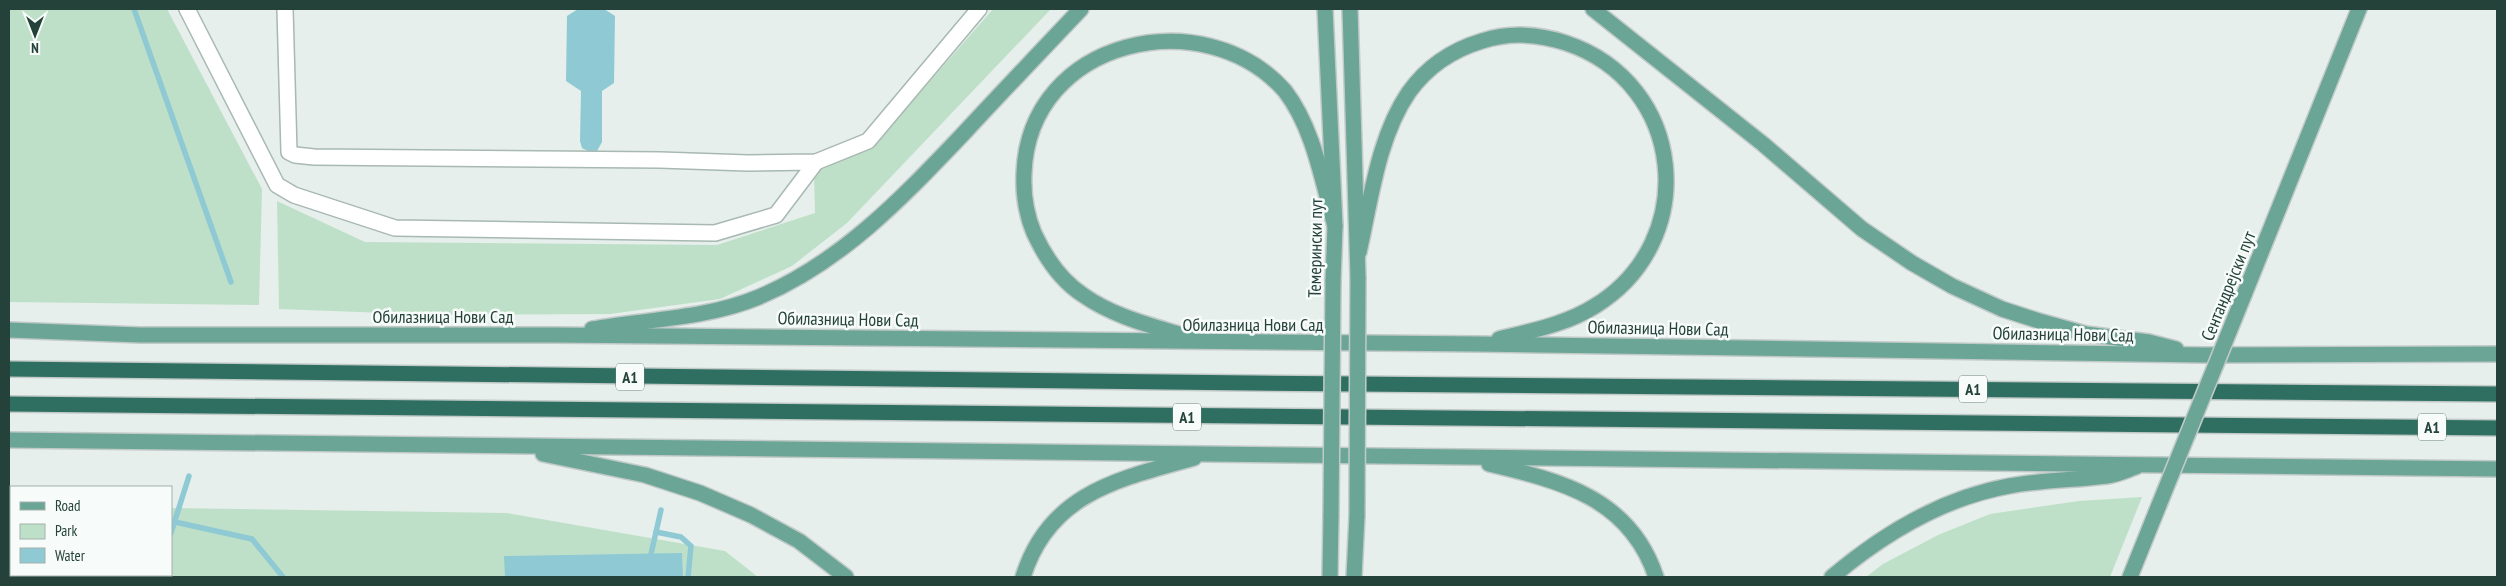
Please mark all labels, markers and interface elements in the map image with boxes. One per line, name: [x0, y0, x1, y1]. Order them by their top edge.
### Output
north arrow: [10, 10, 60, 60]
text: N: [31, 39, 39, 57]
street label: Темерински пут: [1303, 198, 1327, 298]
street label: Сентандрејски пут: [2196, 228, 2261, 344]
street label: Обилазница Нови Сад: [373, 305, 514, 328]
street label: Обилазница Нови Сад: [777, 306, 919, 332]
street label: Обилазница Нови Сад: [1183, 313, 1324, 336]
street label: Обилазница Нови Сад: [1587, 315, 1729, 341]
street label: Обилазница Нови Сад: [1992, 321, 2134, 347]
road number: A1: [616, 364, 644, 391]
road number: A1: [1959, 376, 1987, 402]
road number: A1: [1173, 404, 1201, 431]
road number: A1: [2418, 414, 2446, 441]
legend: [10, 486, 172, 576]
text: Road: [55, 496, 81, 515]
text: Park: [55, 521, 77, 540]
text: Water: [55, 546, 86, 565]

